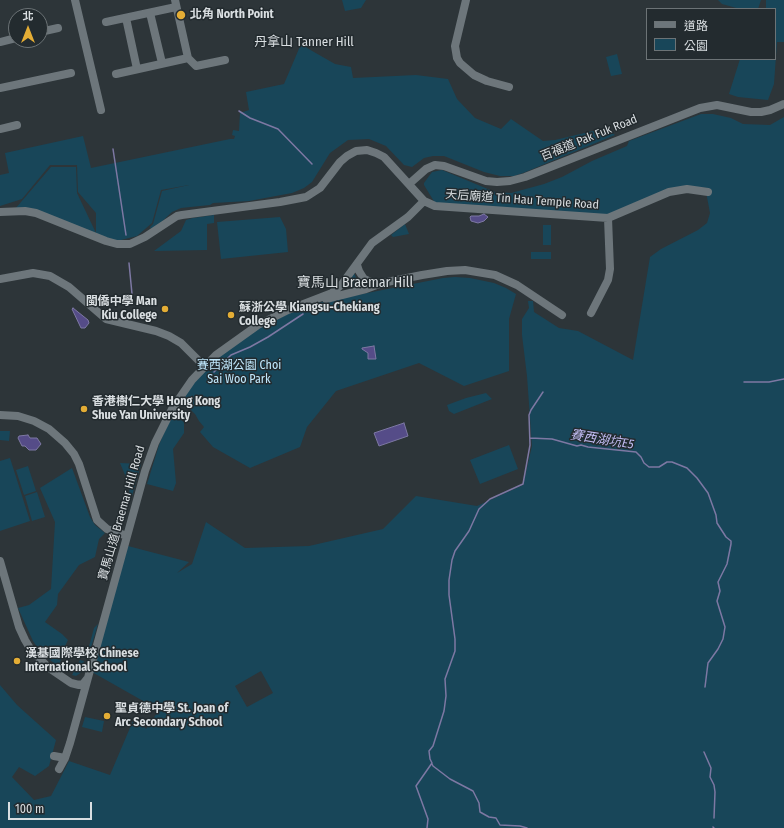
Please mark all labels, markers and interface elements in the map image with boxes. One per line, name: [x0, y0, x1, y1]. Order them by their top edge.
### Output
north arrow: [8, 8, 48, 48]
place label: 北角 North Point: [190, 8, 274, 22]
legend: [646, 8, 776, 60]
marker: 北角 North Point: [175, 9, 187, 21]
text: 北: [23, 10, 34, 23]
text: 道路: [684, 19, 708, 33]
district label: 丹拿山 Tanner Hill: [254, 34, 354, 50]
text: 公園: [684, 39, 708, 53]
street label: 百福道 Pak Fuk Road: [538, 112, 640, 164]
street label: 天后廟道 Tin Hau Temple Road: [445, 187, 599, 213]
district label: 寶馬山 Braemar Hill: [297, 275, 413, 291]
place label: 閩僑中學 Man Kiu College: [86, 295, 157, 323]
place label: 蘇浙公學 Kiangsu-Chekiang College: [239, 301, 380, 329]
marker: 閩僑中學 Man Kiu College: [160, 304, 170, 314]
marker: 蘇浙公學 Kiangsu-Chekiang College: [226, 310, 236, 320]
park label: 賽西湖公園 Choi Sai Woo Park: [197, 359, 281, 387]
place label: 香港樹仁大學 Hong Kong Shue Yan University: [92, 395, 220, 423]
marker: 香港樹仁大學 Hong Kong Shue Yan University: [79, 404, 89, 414]
water label: 賽西湖坑E5: [569, 427, 635, 453]
street label: 寶馬山道 Braemar Hill Road: [96, 444, 148, 582]
place label: 漢基國際學校 Chinese International School: [25, 647, 139, 675]
marker: 漢基國際學校 Chinese International School: [12, 656, 22, 666]
place label: 聖貞德中學 St. Joan of Arc Secondary School: [115, 702, 228, 730]
marker: 聖貞德中學 St. Joan of Arc Secondary School: [102, 711, 112, 721]
scale bar: [10, 794, 94, 820]
text: 100 m: [15, 802, 44, 816]

